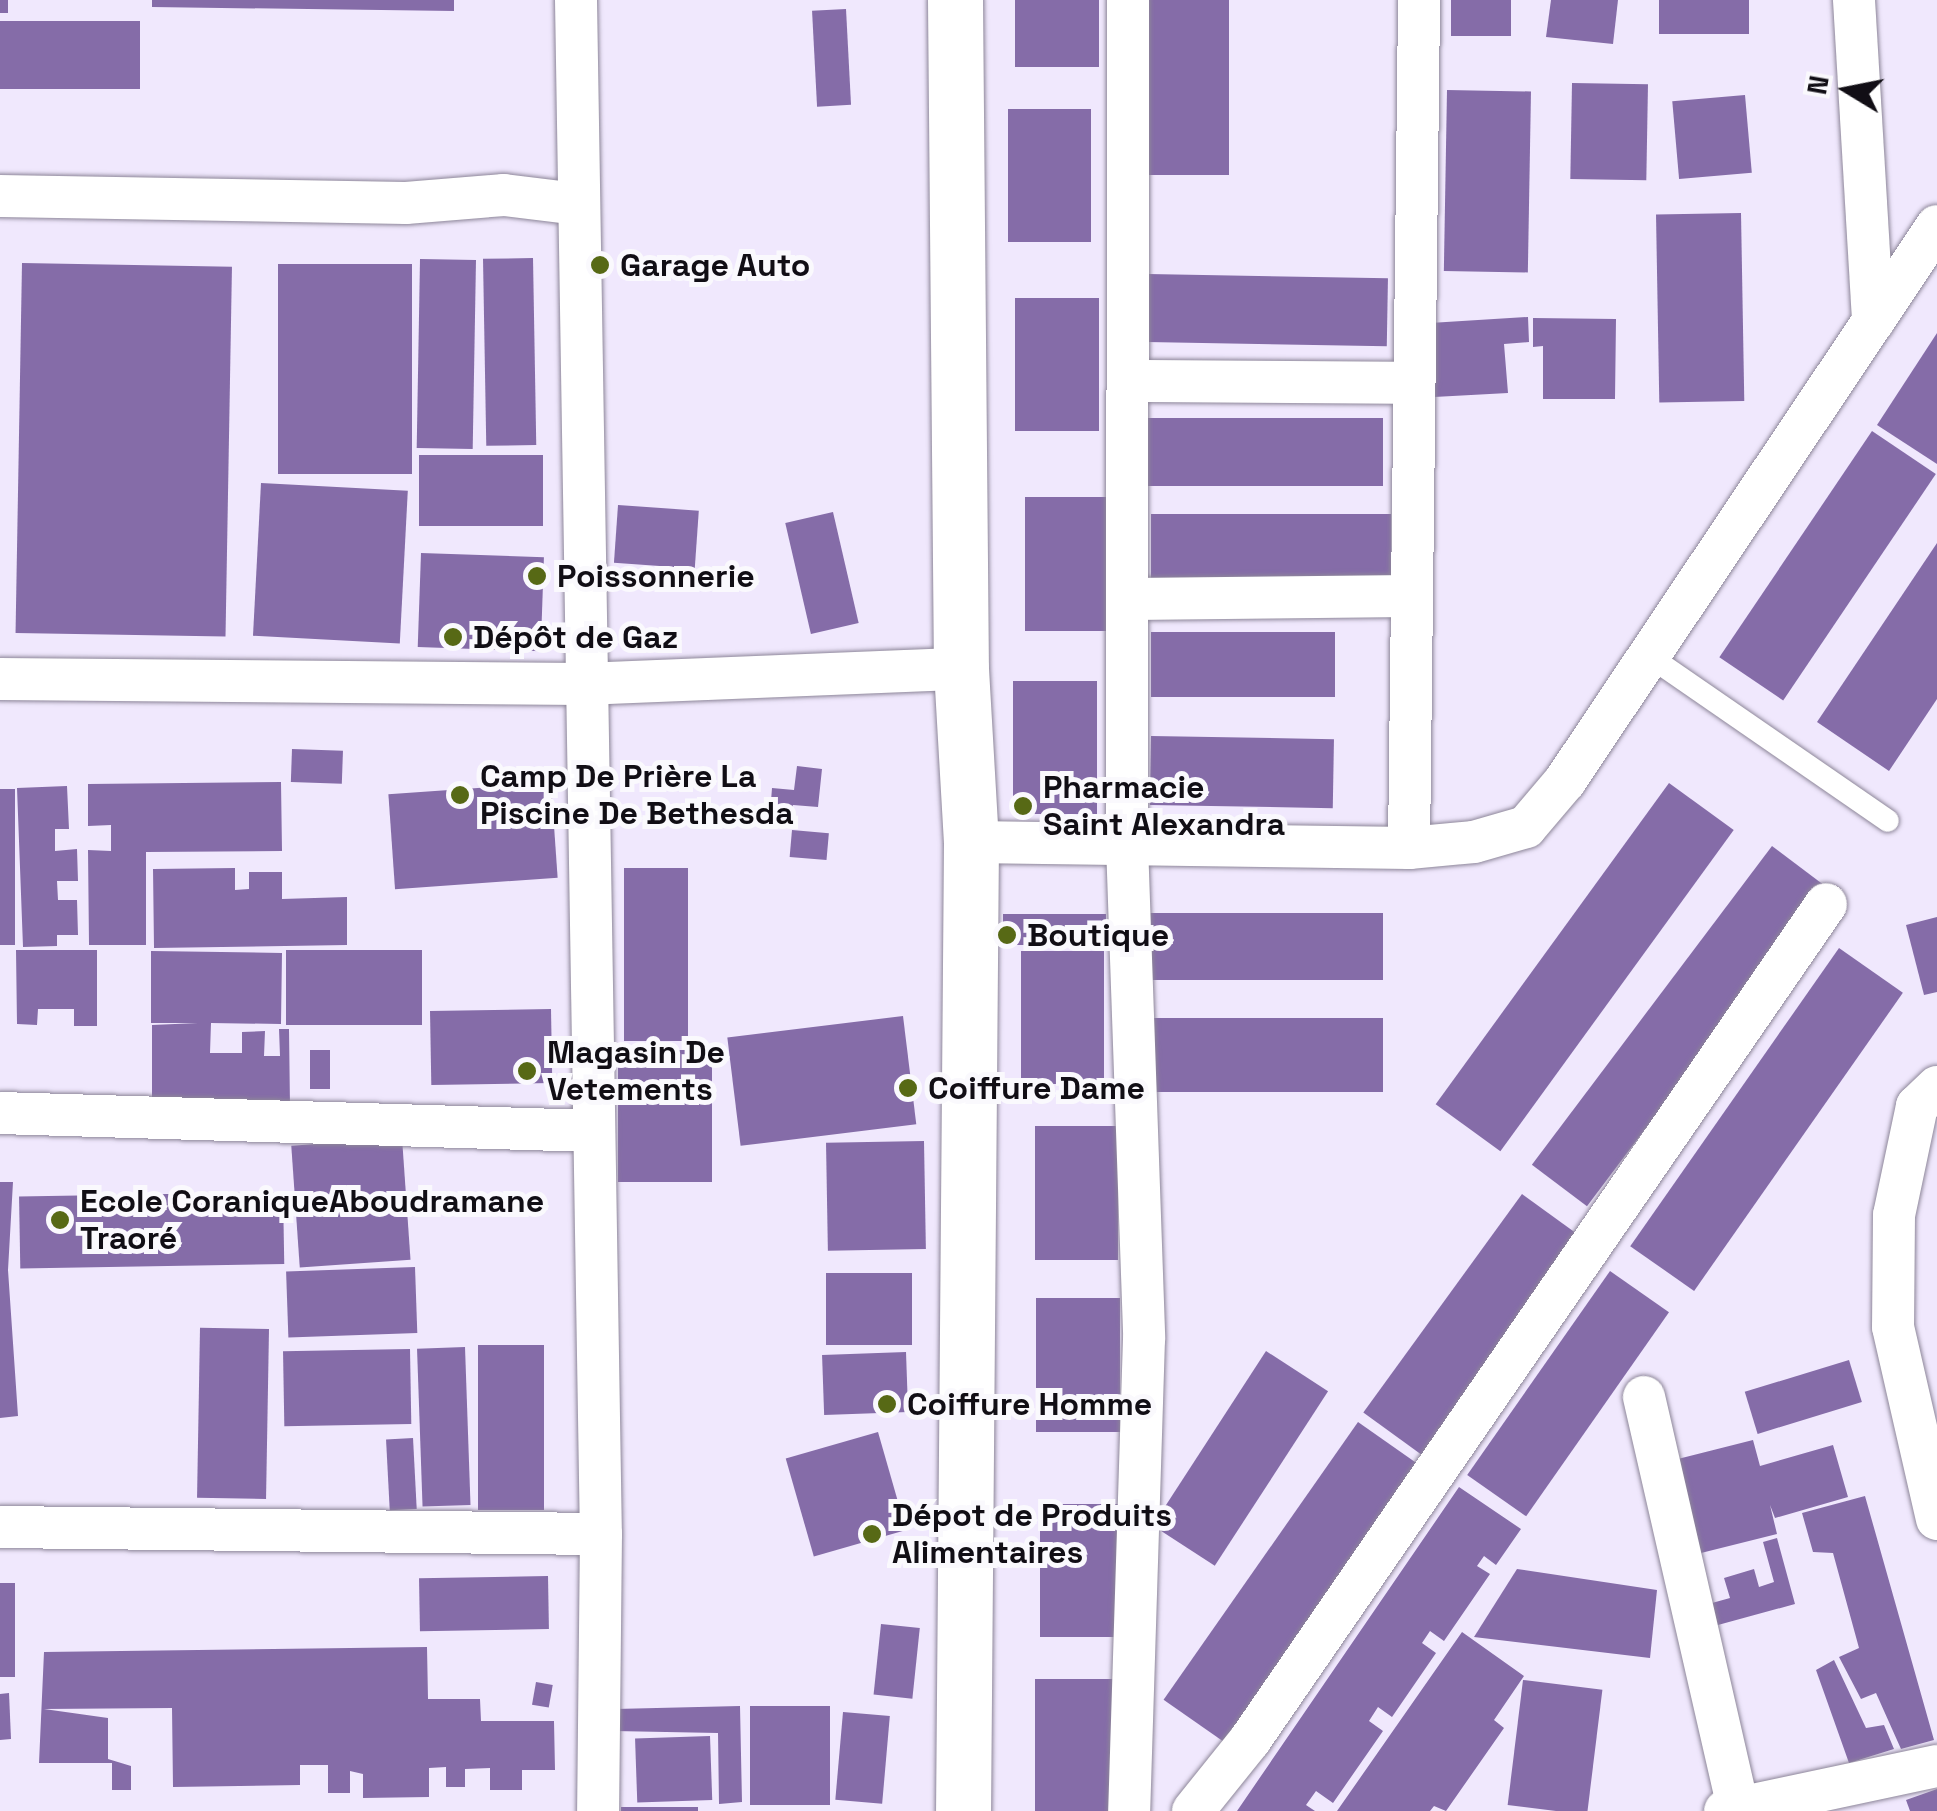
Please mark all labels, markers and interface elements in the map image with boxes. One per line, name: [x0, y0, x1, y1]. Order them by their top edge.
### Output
north arrow: [1797, 40, 1897, 140]
text: N: [1798, 72, 1837, 97]
place label: Garage Auto: [620, 246, 811, 284]
marker: Garage Auto: [589, 254, 611, 276]
place label: Poissonnerie: [557, 557, 755, 595]
marker: Poissonnerie: [526, 565, 548, 587]
place label: Dépôt de Gaz: [473, 618, 678, 656]
marker: Dépôt de Gaz: [442, 626, 464, 648]
place label: Camp De Prière La Piscine De Bethesda: [480, 758, 794, 833]
place label: Pharmacie Saint Alexandra: [1043, 769, 1286, 844]
marker: Camp De Prière La Piscine De Bethesda: [449, 784, 471, 806]
marker: Pharmacie Saint Alexandra: [1012, 795, 1034, 817]
place label: Boutique: [1027, 916, 1169, 954]
marker: Boutique: [996, 924, 1018, 946]
place label: Magasin De Vetements: [547, 1034, 725, 1109]
marker: Magasin De Vetements: [516, 1060, 538, 1082]
place label: Coiffure Dame: [928, 1069, 1145, 1107]
marker: Coiffure Dame: [897, 1077, 919, 1099]
place label: Ecole CoraniqueAboudramane Traoré: [80, 1183, 544, 1258]
marker: Ecole CoraniqueAboudramane Traoré: [49, 1209, 71, 1231]
place label: Coiffure Homme: [907, 1385, 1152, 1423]
marker: Coiffure Homme: [876, 1393, 898, 1415]
place label: Dépot de Produits Alimentaires: [892, 1497, 1172, 1572]
marker: Dépot de Produits Alimentaires: [861, 1523, 883, 1545]

